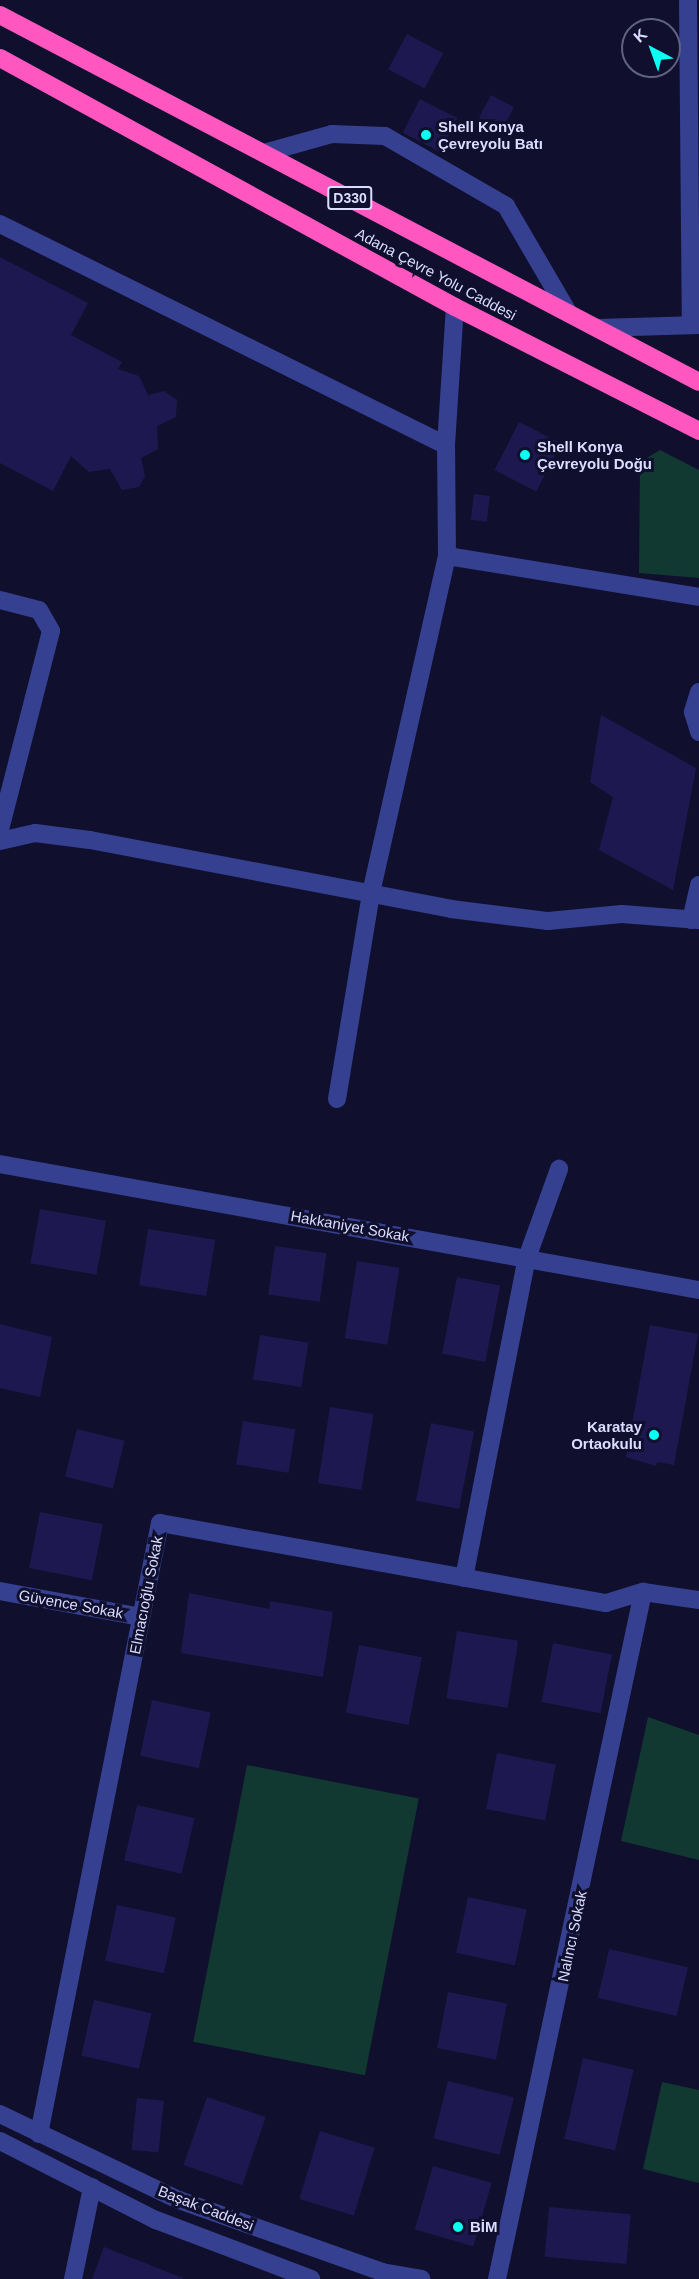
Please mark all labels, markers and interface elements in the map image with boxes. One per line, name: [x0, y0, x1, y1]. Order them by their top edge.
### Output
north arrow: [621, 18, 681, 78]
text: K: [630, 25, 650, 46]
place label: Shell Konya Çevreyolu Batı: [438, 117, 543, 152]
marker: Shell Konya Çevreyolu Batı: [419, 128, 433, 142]
road number: D330: [326, 187, 374, 209]
street label: Adana Çevre Yolu Caddesi: [353, 224, 519, 324]
place label: Shell Konya Çevreyolu Doğu: [537, 437, 652, 472]
marker: Shell Konya Çevreyolu Doğu: [518, 448, 532, 462]
street label: Hakkaniyet Sokak: [289, 1207, 411, 1245]
place label: Karatay Ortaokulu: [571, 1417, 642, 1452]
marker: Karatay Ortaokulu: [647, 1428, 661, 1442]
street label: Elmacıoğlu Sokak: [126, 1534, 166, 1656]
street label: Güvence Sokak: [17, 1586, 125, 1622]
street label: Nalıncı Sokak: [554, 1889, 590, 1983]
street label: Başak Caddesi: [156, 2182, 256, 2234]
place label: BİM: [470, 2218, 497, 2236]
marker: BİM: [451, 2220, 465, 2234]

